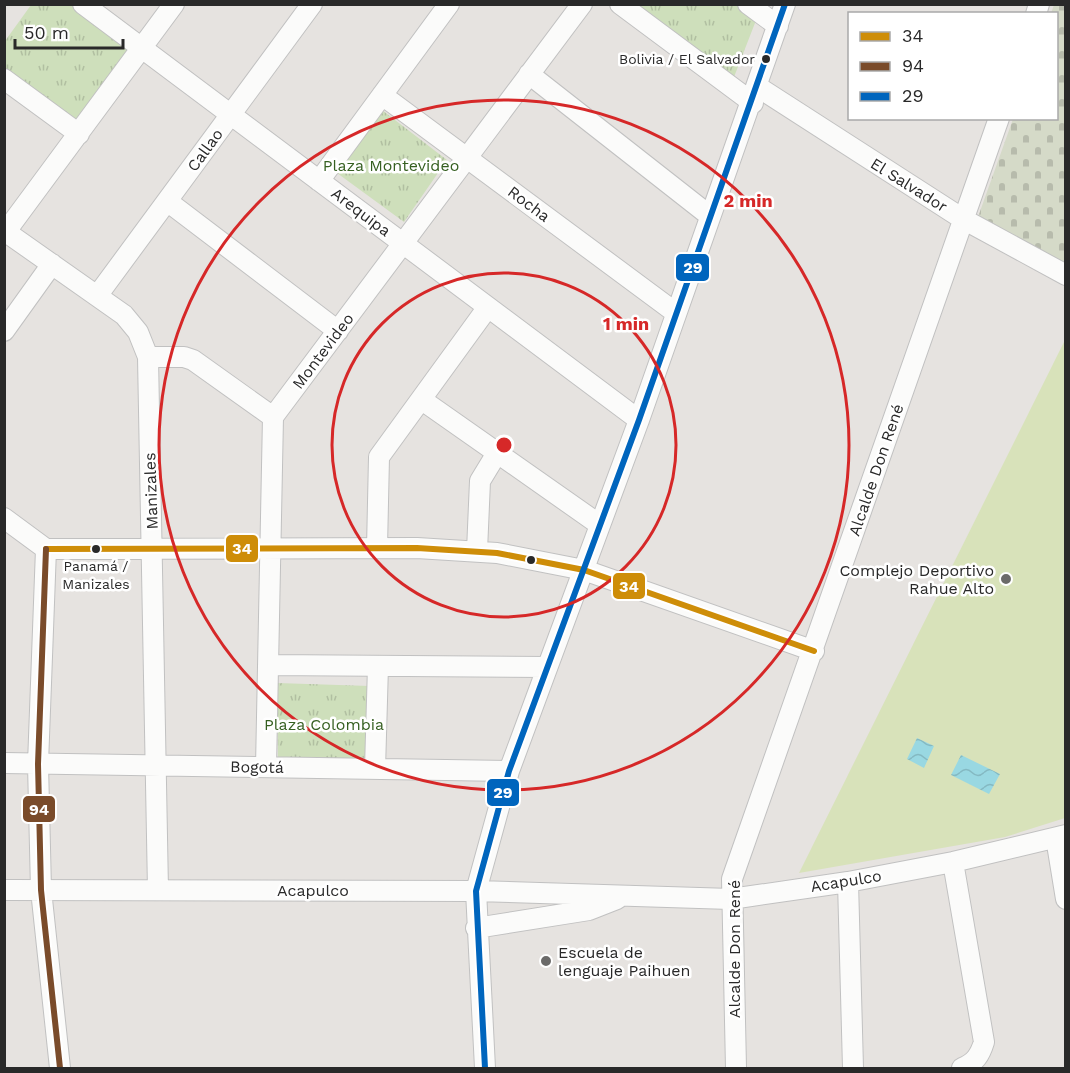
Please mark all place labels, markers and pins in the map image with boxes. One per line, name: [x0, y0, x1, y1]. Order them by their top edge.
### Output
place label: Bolivia / El Salvador: [619, 51, 755, 67]
marker: Bolivia / El Salvador: [760, 53, 772, 65]
centre of rings: [494, 435, 514, 455]
marker: Panamá / Manizales: [90, 543, 102, 555]
unlabelled marker: [525, 554, 537, 566]
place label: Panamá / Manizales: [62, 558, 130, 592]
place label: Complejo Deportivo Rahue Alto: [839, 561, 994, 598]
marker: Complejo Deportivo Rahue Alto: [999, 572, 1013, 586]
place label: Escuela de lenguaje Paihuen: [558, 943, 690, 980]
marker: Escuela de lenguaje Paihuen: [539, 954, 553, 968]

